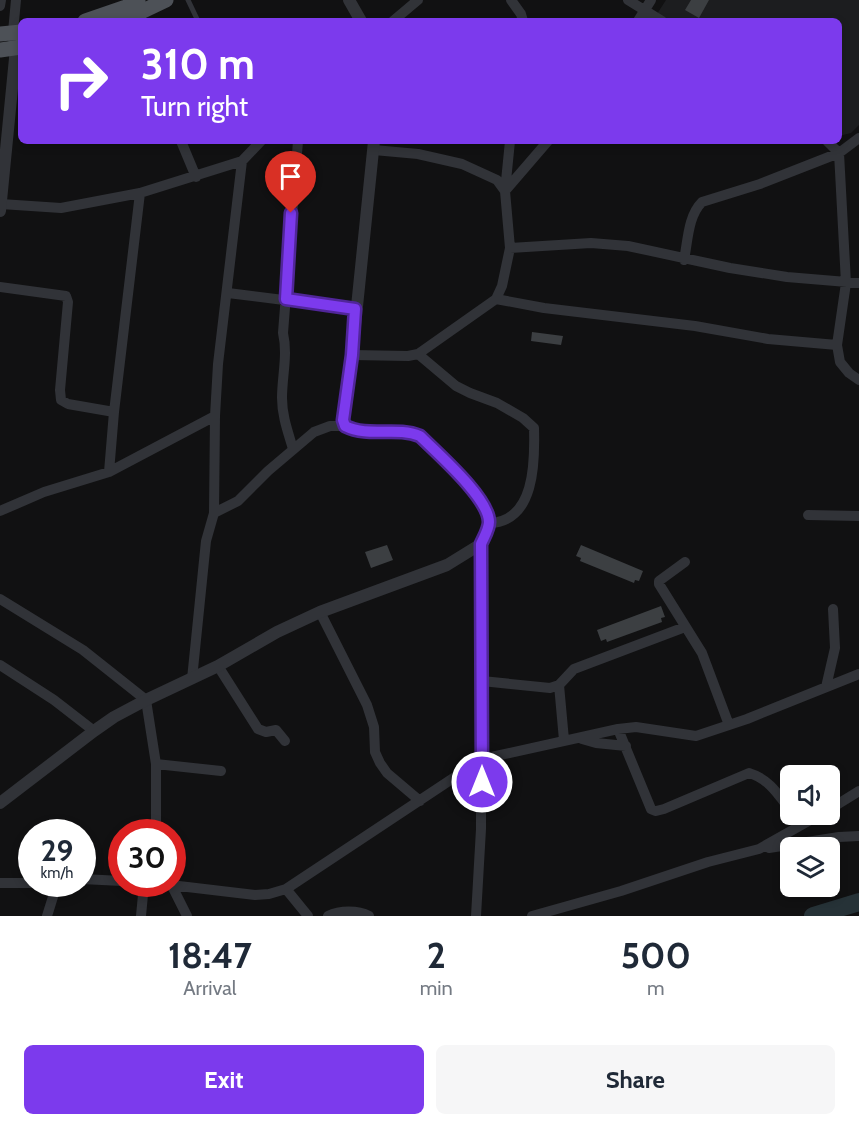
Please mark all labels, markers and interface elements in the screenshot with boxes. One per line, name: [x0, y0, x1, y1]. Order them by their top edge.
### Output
text: 310 m: [141, 38, 255, 90]
icon: right: [42, 42, 120, 120]
text: Turn right: [141, 90, 248, 123]
pin: [265, 151, 316, 213]
icon: arrive: [274, 160, 307, 193]
position arrow: [450, 750, 514, 814]
map controls: [780, 765, 840, 897]
button: sound: [780, 765, 840, 825]
speed limit sign: 30: [108, 819, 186, 897]
text: 29: [41, 832, 73, 869]
button: layers: [780, 837, 840, 897]
text: km/h: [41, 864, 73, 882]
text: 18:47: [168, 933, 252, 977]
text: 2: [427, 933, 446, 977]
text: 500: [621, 933, 691, 977]
text: Arrival: [183, 976, 237, 1000]
text: min: [420, 976, 453, 1000]
text: m: [647, 976, 665, 1000]
button: Exit: [24, 1045, 424, 1114]
button: Share: [436, 1045, 835, 1114]

